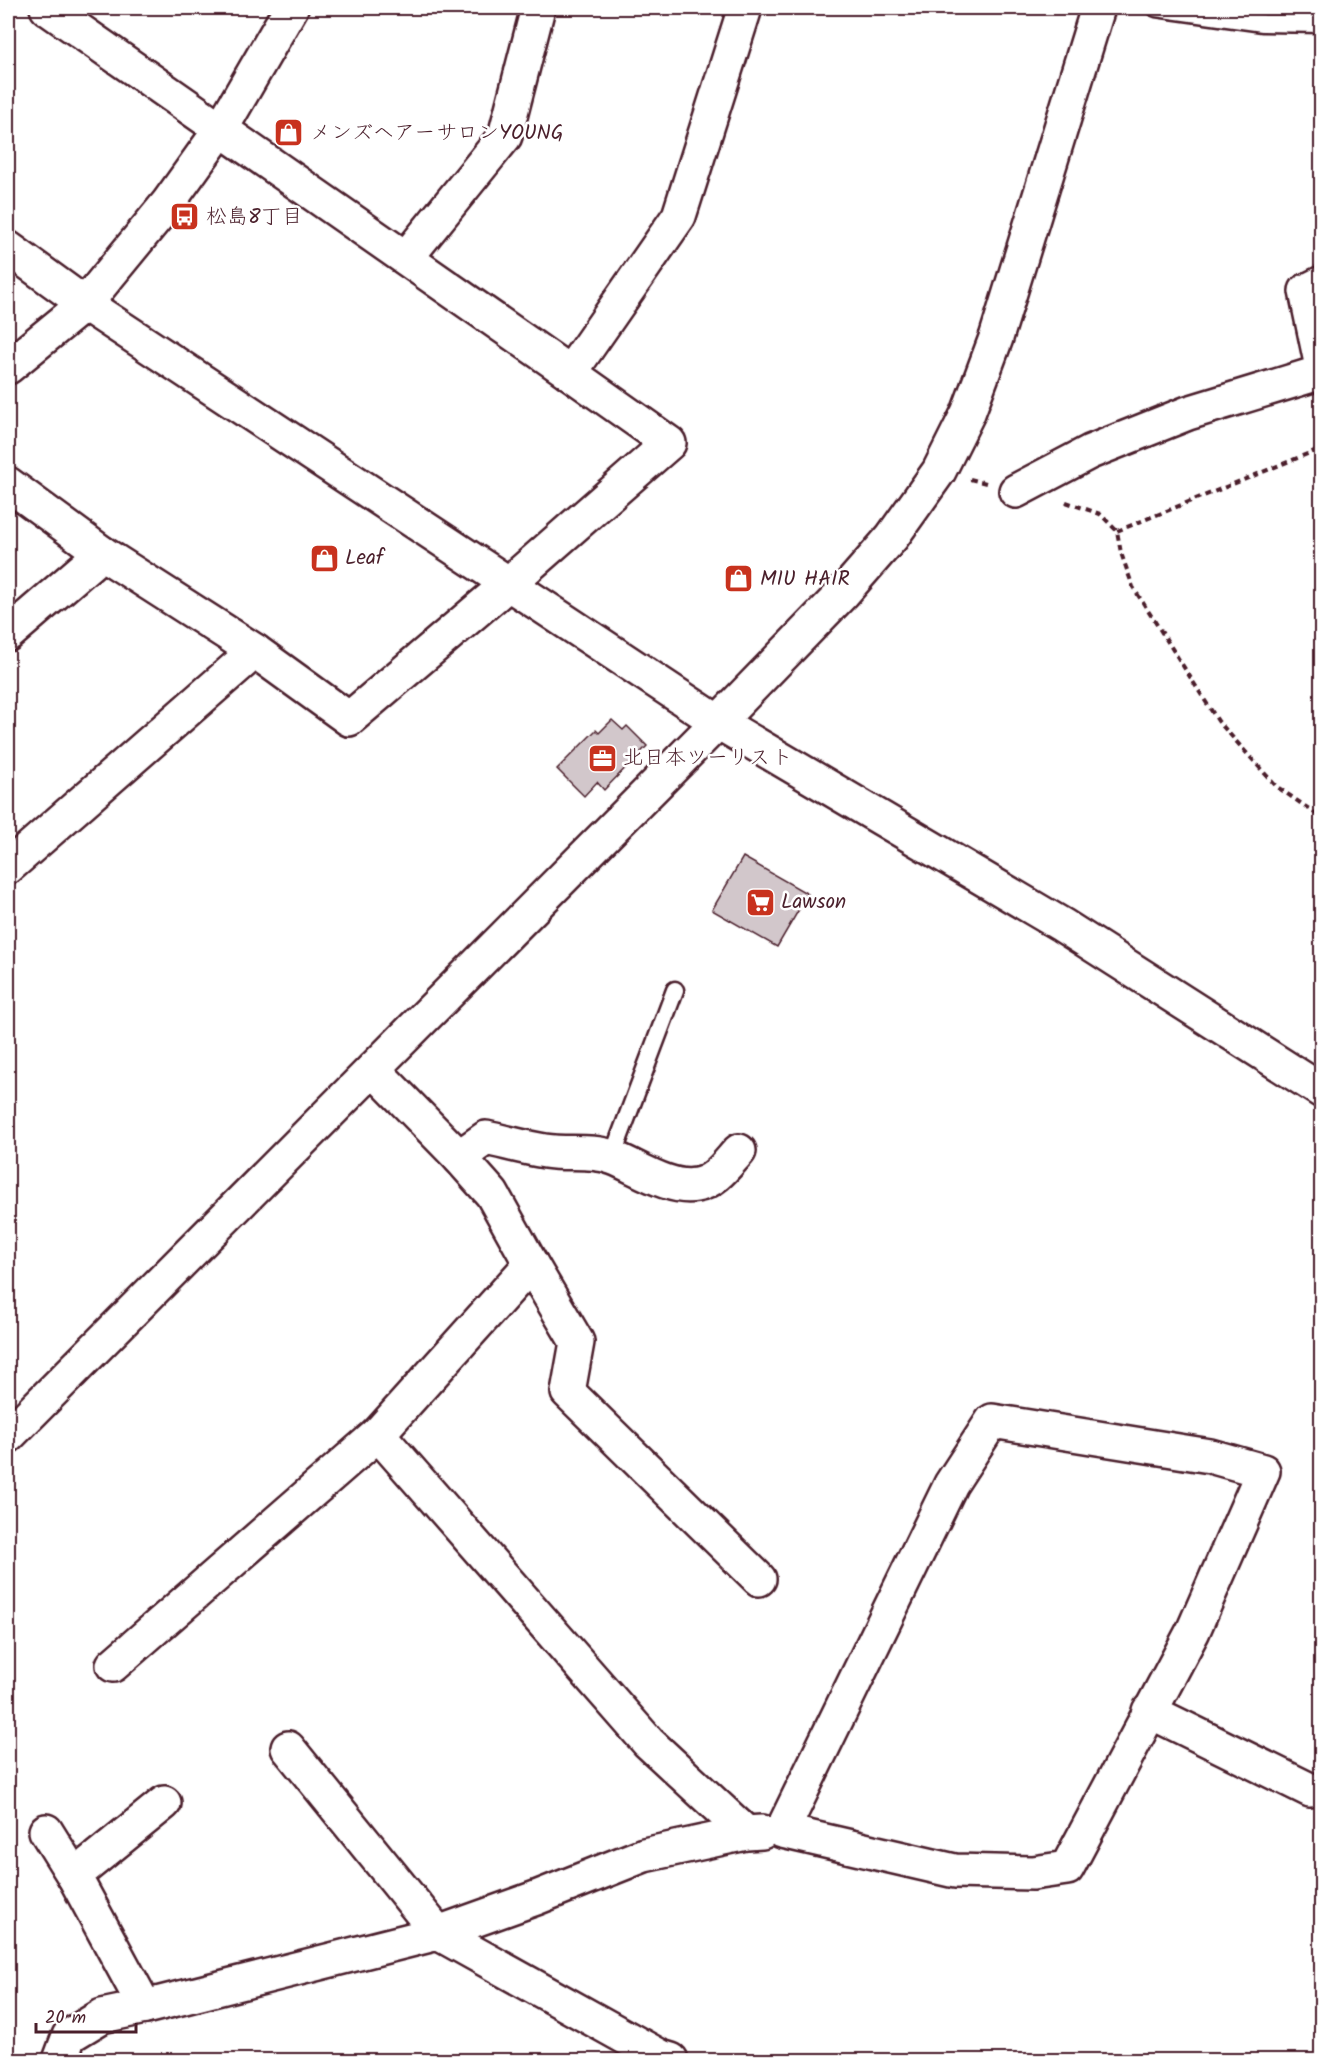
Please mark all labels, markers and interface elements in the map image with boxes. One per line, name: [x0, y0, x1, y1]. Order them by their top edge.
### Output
shop icon: メンズヘアーサロンYOUNG: [273, 117, 305, 149]
place label: メンズヘアーサロンYOUNG: [310, 117, 564, 150]
bus stop icon: 松島8丁目: [169, 201, 201, 233]
place label: 松島8丁目: [206, 201, 303, 234]
shop icon: Leaf: [308, 542, 340, 574]
place label: Leaf: [345, 542, 386, 575]
shop icon: MIU HAIR: [723, 563, 755, 595]
place label: MIU HAIR: [760, 563, 850, 596]
office icon: 北日本ツーリスト: [586, 742, 618, 774]
place label: 北日本ツーリスト: [623, 742, 793, 775]
supermarket icon: Lawson: [744, 886, 776, 918]
place label: Lawson: [781, 886, 846, 919]
scale bar: [36, 1996, 136, 2034]
text: 20 m: [45, 2004, 86, 2033]

